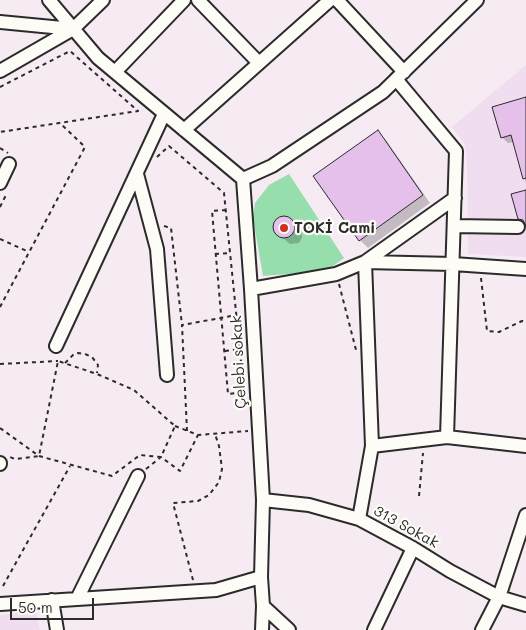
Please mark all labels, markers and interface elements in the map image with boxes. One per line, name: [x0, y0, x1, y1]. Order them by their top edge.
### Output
place label: TOKİ Cami: [294, 219, 375, 237]
marker: TOKİ Cami: [278, 222, 290, 234]
street label: Çelebi sokak: [228, 315, 250, 409]
street label: 313 Sokak: [370, 502, 442, 552]
scale bar: [12, 588, 96, 620]
text: 50 m: [18, 597, 53, 617]

